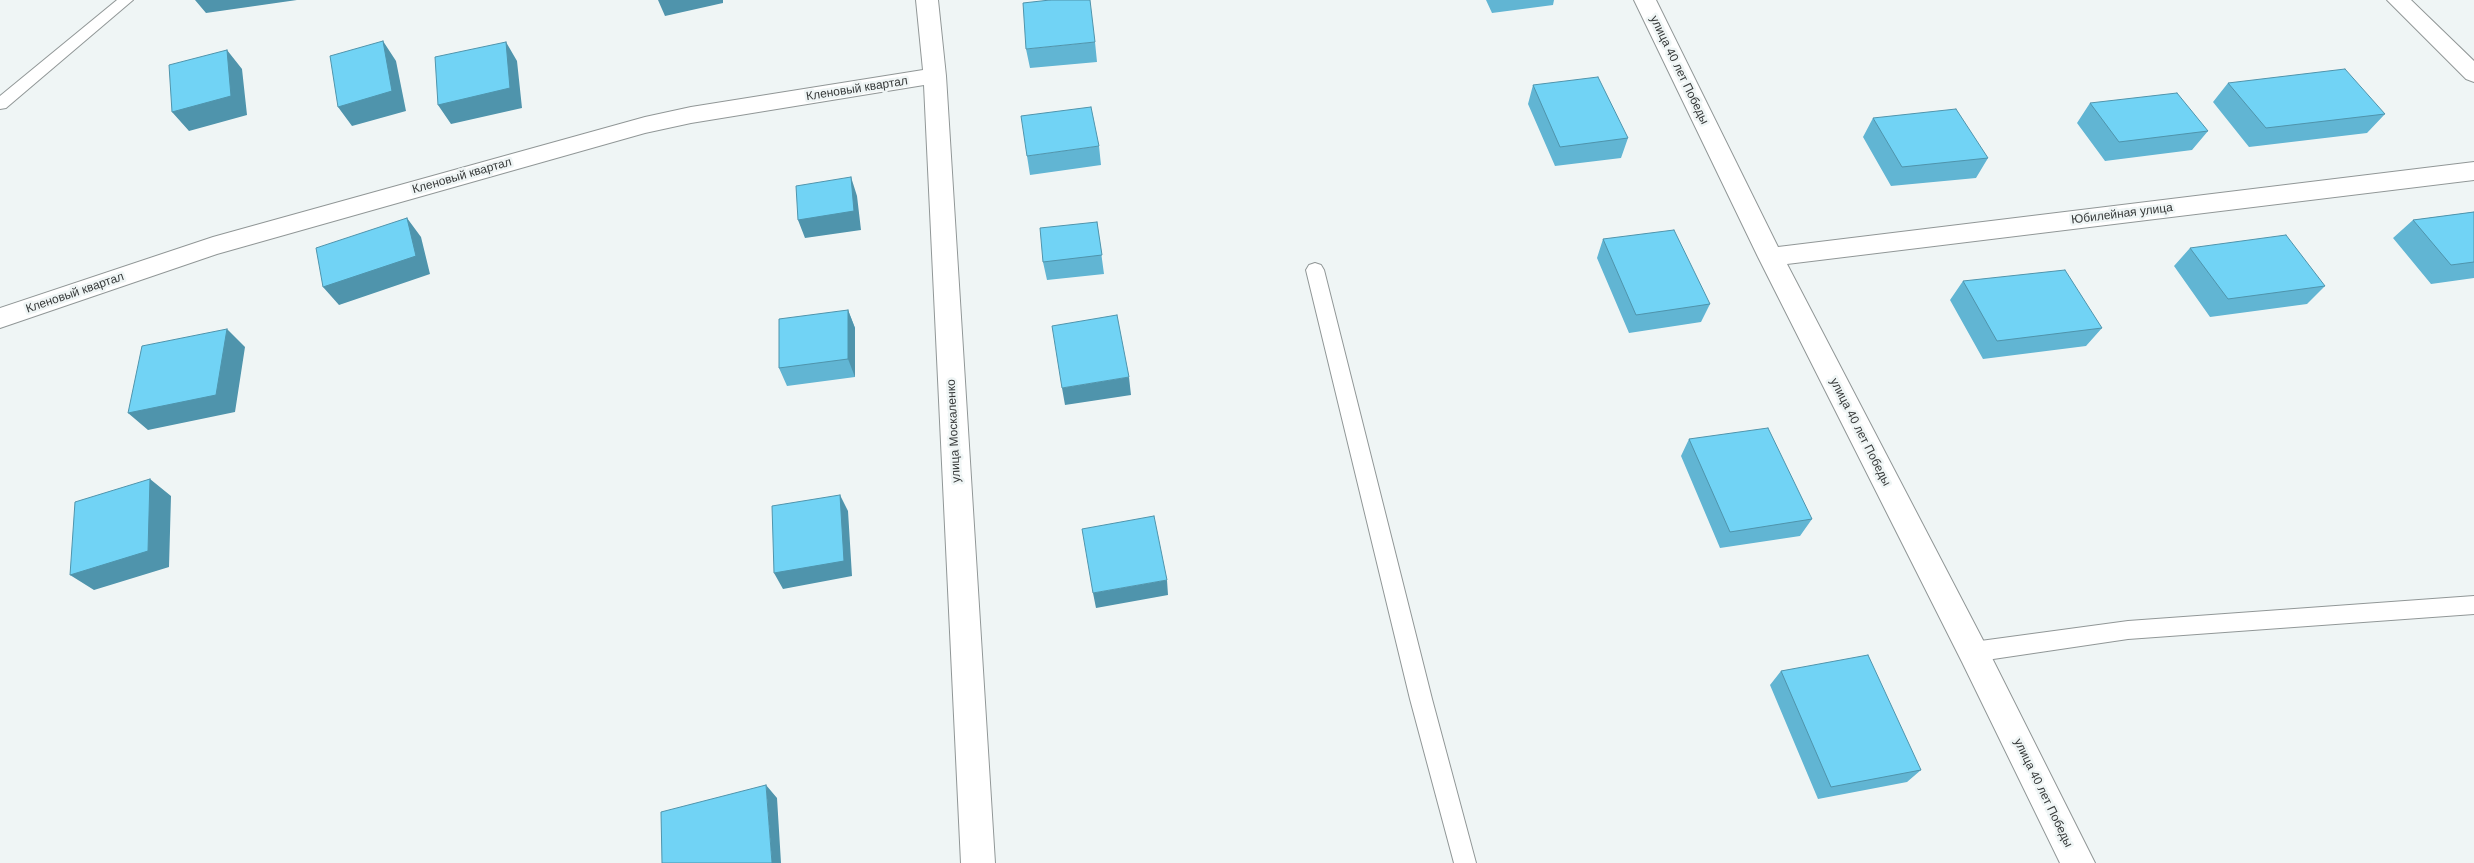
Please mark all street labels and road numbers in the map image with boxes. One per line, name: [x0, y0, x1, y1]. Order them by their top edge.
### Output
street label: улица 40 лет Победы: [1646, 13, 1712, 127]
street label: Кленовый квартал: [805, 74, 909, 104]
street label: Кленовый квартал: [411, 155, 513, 197]
street label: Юбилейная улица: [2070, 201, 2174, 227]
street label: Кленовый квартал: [24, 269, 126, 317]
street label: улица 40 лет Победы: [1827, 376, 1893, 488]
street label: улица Москаленко: [944, 379, 964, 483]
street label: улица 40 лет Победы: [2010, 736, 2076, 850]

